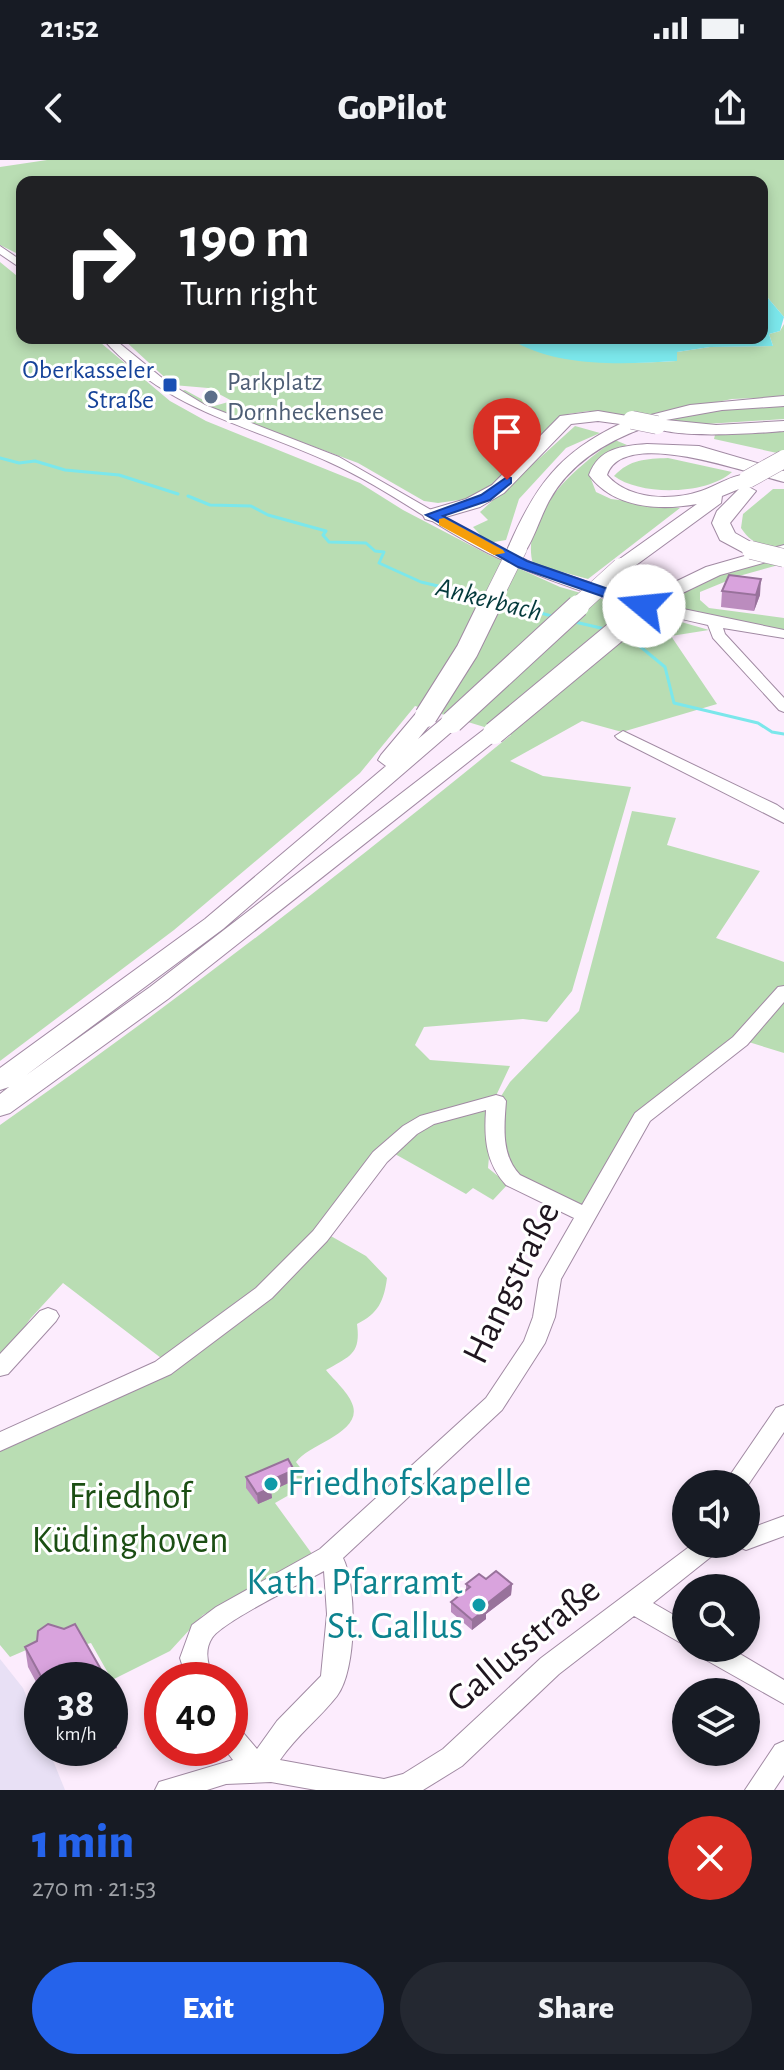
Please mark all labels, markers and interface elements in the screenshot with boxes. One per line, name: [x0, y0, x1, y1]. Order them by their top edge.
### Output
text: 21:52: [40, 13, 99, 43]
icon: back: [32, 86, 76, 130]
icon: share: [708, 86, 752, 130]
text: GoPilot: [338, 90, 446, 126]
icon: right: [48, 208, 152, 312]
text: 190 m: [180, 211, 310, 267]
text: Turn right: [180, 276, 317, 312]
place label: Oberkasseler Straße: [22, 357, 155, 413]
place label: Parkplatz Dornheckensee: [227, 369, 384, 425]
marker: Oberkasseler Straße: [161, 376, 179, 394]
marker: Parkplatz Dornheckensee: [202, 388, 220, 406]
pin: [473, 398, 541, 480]
icon: arrive: [485, 410, 529, 454]
position arrow: [602, 564, 686, 648]
water label: Ankerbach: [432, 573, 545, 627]
street label: Hangstraße: [457, 1196, 567, 1370]
place label: Friedhofskapelle: [287, 1465, 531, 1503]
map controls: [672, 1470, 760, 1766]
button: sound: [672, 1470, 760, 1558]
marker: Friedhofskapelle: [262, 1475, 280, 1493]
park label: Friedhof Küdinghoven: [31, 1478, 229, 1560]
place label: Kath. Pfarramt St. Gallus: [246, 1564, 463, 1646]
street label: Gallusstraße: [440, 1571, 608, 1719]
button: search: [672, 1574, 760, 1662]
marker: Kath. Pfarramt St. Gallus: [470, 1596, 488, 1614]
speed limit sign: 40: [144, 1662, 248, 1766]
button: layers: [672, 1678, 760, 1766]
text: 38: [58, 1684, 94, 1724]
text: km/h: [55, 1724, 97, 1744]
button: close: [668, 1816, 752, 1900]
text: 1 min: [32, 1819, 134, 1867]
text: 270 m · 21:53: [32, 1875, 156, 1901]
button: Exit: [32, 1962, 384, 2054]
button: Share: [400, 1962, 752, 2054]

